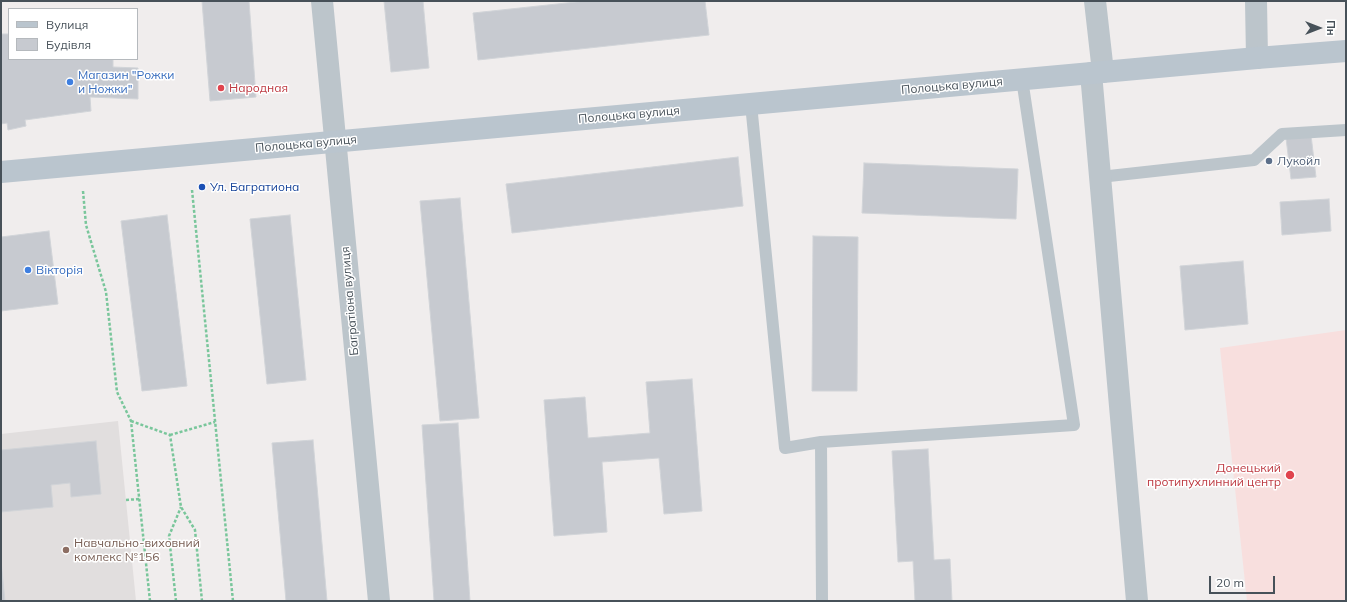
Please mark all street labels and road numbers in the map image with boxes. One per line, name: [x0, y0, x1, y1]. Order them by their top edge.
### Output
street label: Полоцька вулиця: [901, 74, 1003, 98]
street label: Полоцька вулиця: [578, 103, 680, 127]
street label: Полоцька вулиця: [255, 132, 357, 156]
street label: Багратіона вулиця: [338, 246, 362, 356]

